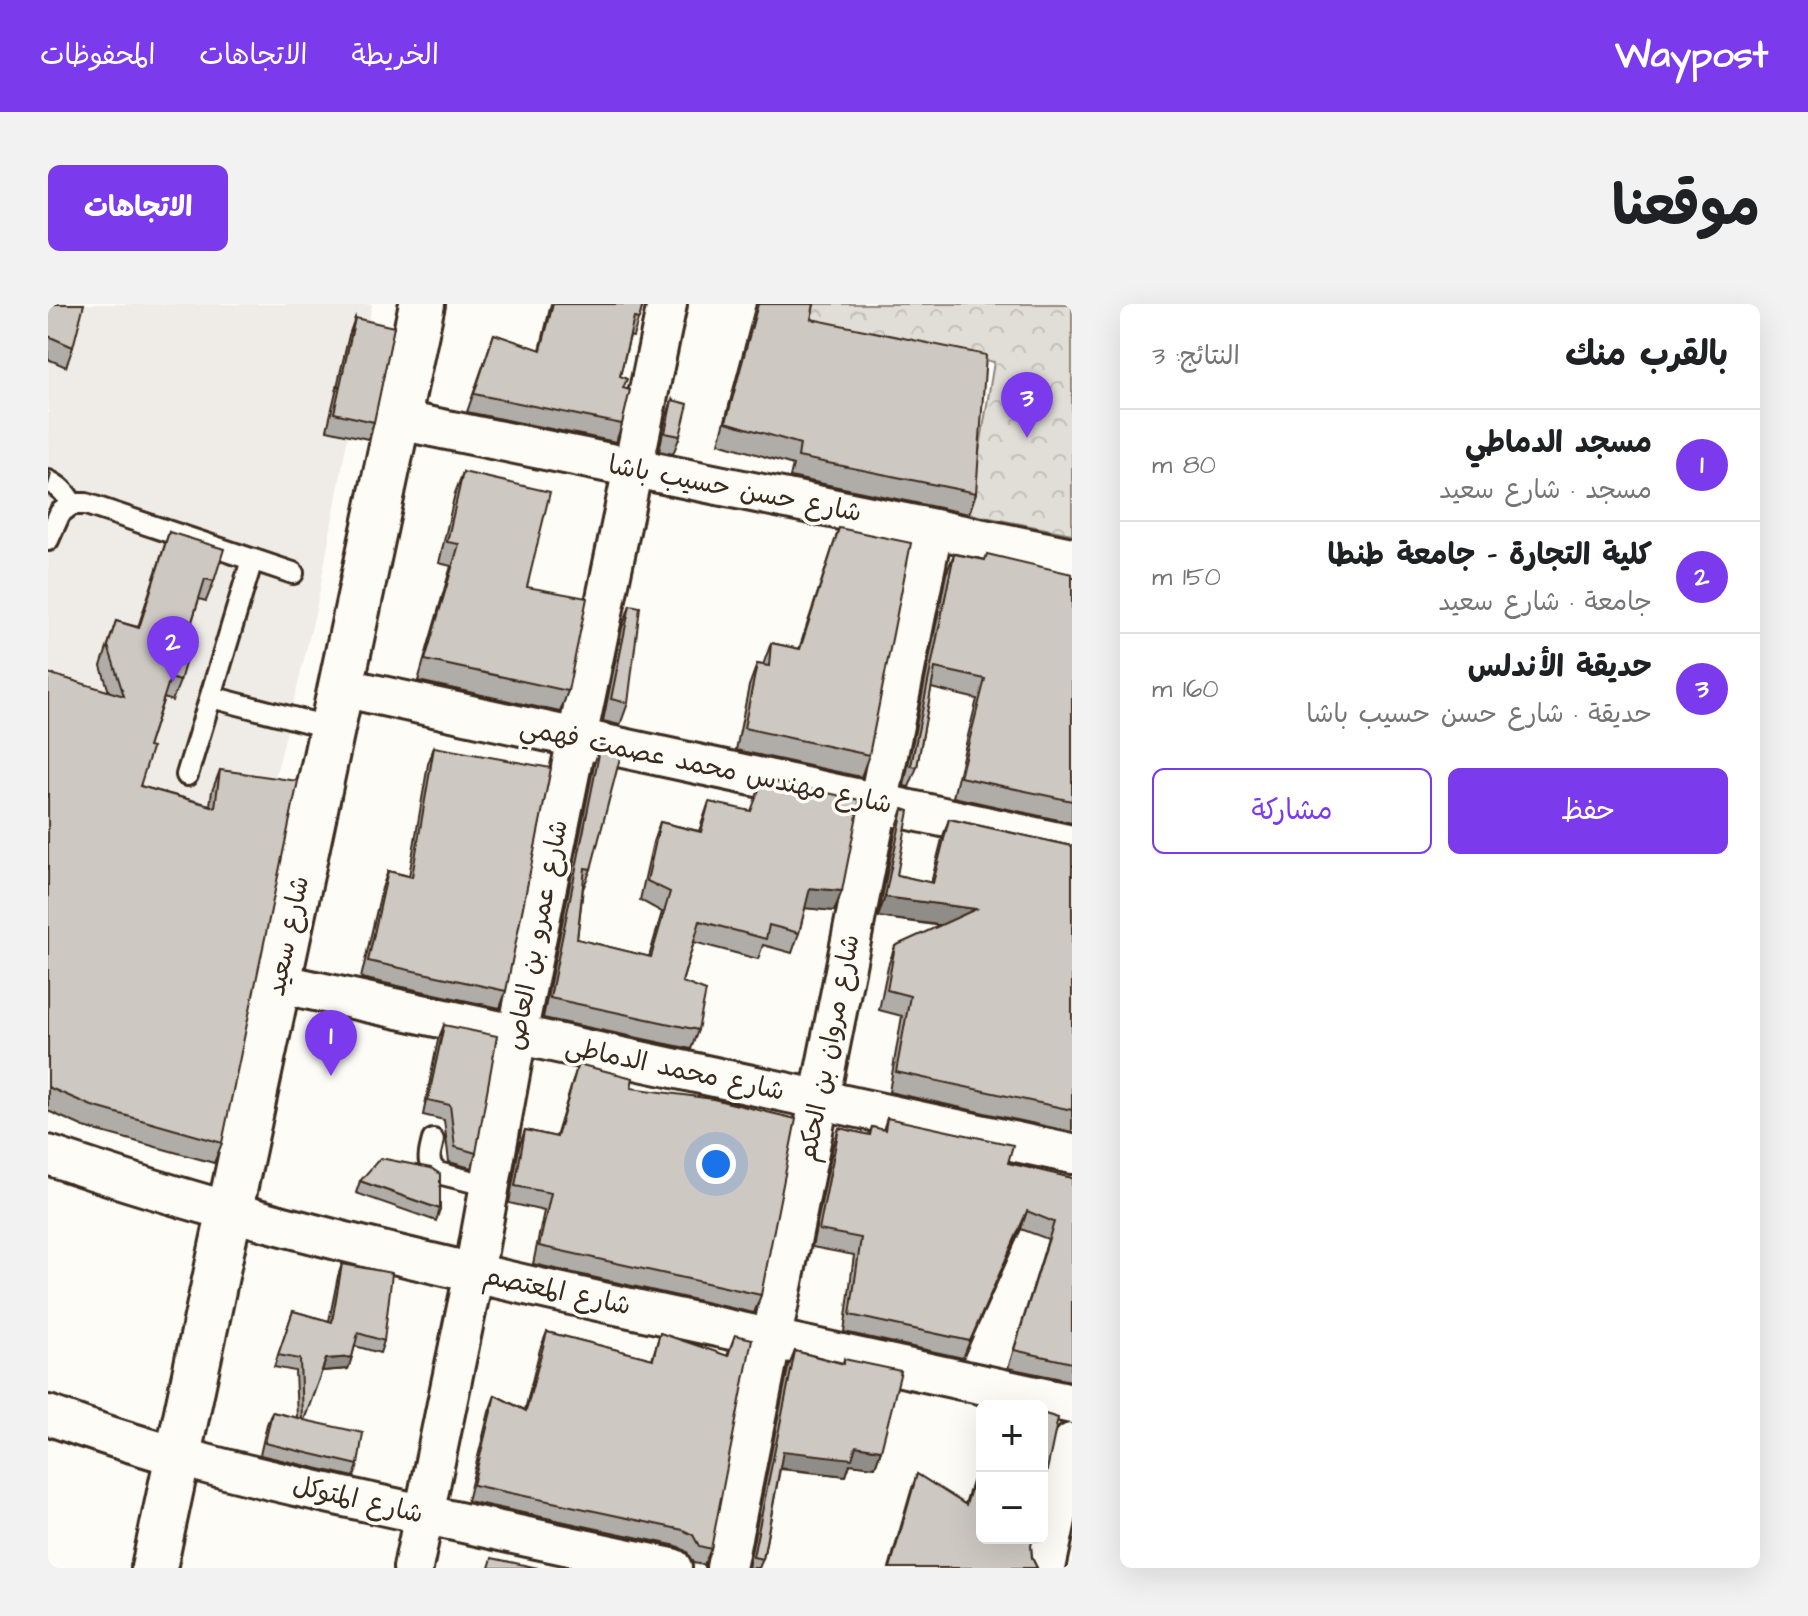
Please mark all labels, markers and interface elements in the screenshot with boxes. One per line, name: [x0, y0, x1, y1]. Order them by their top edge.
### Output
text: Waypost: [1615, 30, 1768, 82]
text: المحفوظات: [40, 36, 155, 75]
text: الاتجاهات: [199, 36, 307, 75]
text: الخريطة: [351, 36, 439, 75]
button: الاتجاهات: [48, 165, 228, 251]
text: موقعنا: [1612, 169, 1760, 247]
text: بالقرب منك: [1565, 331, 1728, 379]
text: النتائج: 3: [1152, 338, 1240, 374]
pin: 3: [1001, 372, 1053, 438]
text: مسجد الدماطي: [1465, 422, 1652, 464]
street label: شارع حسن حسيب باشا: [605, 447, 865, 531]
text: 80 m: [1152, 447, 1216, 483]
text: 1: [1700, 447, 1704, 483]
text: مسجد · شارع سعيد: [1439, 472, 1652, 508]
text: كلية التجارة - جامعة طنطا: [1327, 534, 1652, 576]
text: 150 m: [1152, 559, 1221, 595]
text: 2: [1695, 559, 1709, 595]
text: جامعة · شارع سعيد: [1438, 584, 1652, 620]
pin: 2: [147, 616, 199, 682]
text: حديقة الأندلس: [1468, 646, 1652, 688]
text: 160 m: [1152, 671, 1219, 707]
text: 3: [1695, 671, 1709, 707]
text: حديقة · شارع حسن حسيب باشا: [1306, 696, 1652, 732]
street label: شارع مهندس محمد عصمت فهمي: [516, 709, 895, 827]
button: مشاركة: [1152, 768, 1432, 854]
button: حفظ: [1448, 768, 1728, 854]
street label: شارع عمرو بن العاص: [497, 817, 577, 1053]
street label: شارع سعيد: [258, 873, 318, 999]
street label: شارع مروان بن الحكم: [789, 931, 870, 1165]
pin: 1: [305, 1010, 357, 1076]
street label: شارع محمد الدماطى: [562, 1028, 788, 1110]
your location: [696, 1144, 736, 1184]
street label: شارع المعتصم: [480, 1258, 634, 1325]
map controls: [976, 1400, 1048, 1544]
button: +: [976, 1400, 1048, 1472]
street label: شارع المتوكل: [289, 1468, 427, 1532]
button: −: [976, 1472, 1048, 1544]

